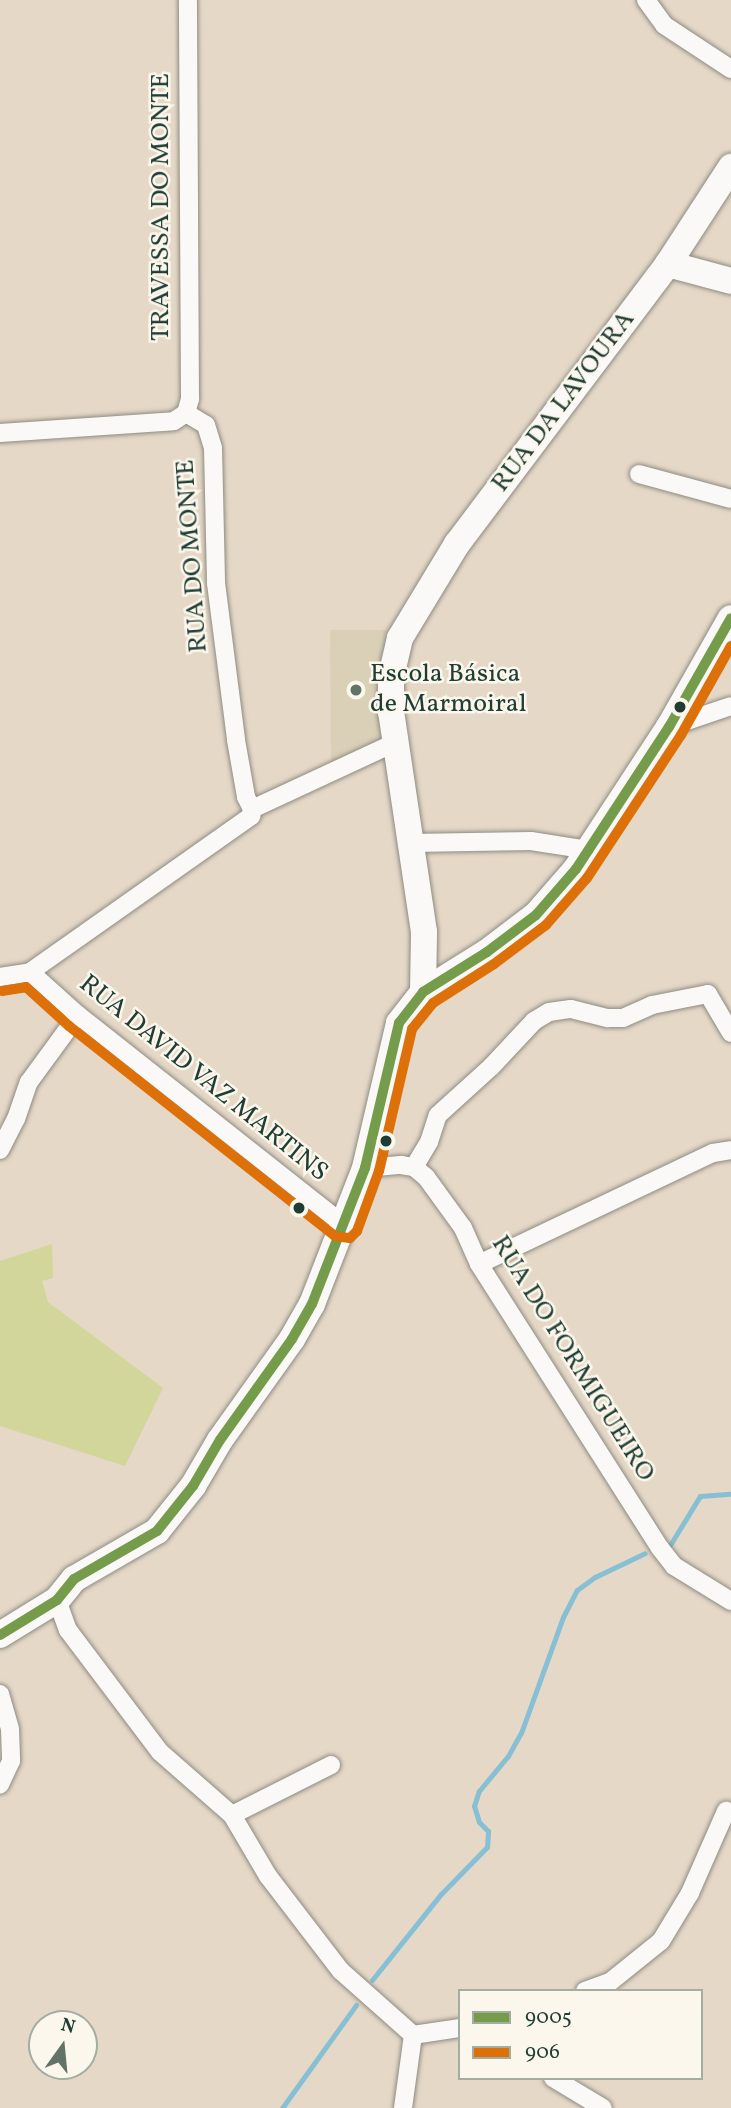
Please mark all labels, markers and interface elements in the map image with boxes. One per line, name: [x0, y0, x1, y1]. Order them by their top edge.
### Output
street label: TRAVESSA DO MONTE: [146, 73, 178, 341]
street label: RUA DA LAVOURA: [486, 305, 642, 499]
street label: RUA DO MONTE: [171, 458, 215, 654]
place label: Escola Básica de Marmoiral: [370, 659, 527, 720]
marker: Escola Básica de Marmoiral: [348, 682, 364, 698]
unlabelled marker: [673, 700, 687, 714]
street label: RUA DAVID VAZ MARTINS: [72, 969, 334, 1189]
unlabelled marker: [379, 1134, 393, 1148]
unlabelled marker: [292, 1201, 306, 1215]
street label: RUA DO FORMIGUEIRO: [484, 1230, 660, 1488]
legend: [458, 1989, 703, 2080]
text: 9005: [525, 2003, 572, 2032]
north arrow: [28, 2010, 98, 2080]
text: N: [58, 2012, 78, 2041]
text: 906: [525, 2038, 560, 2067]

